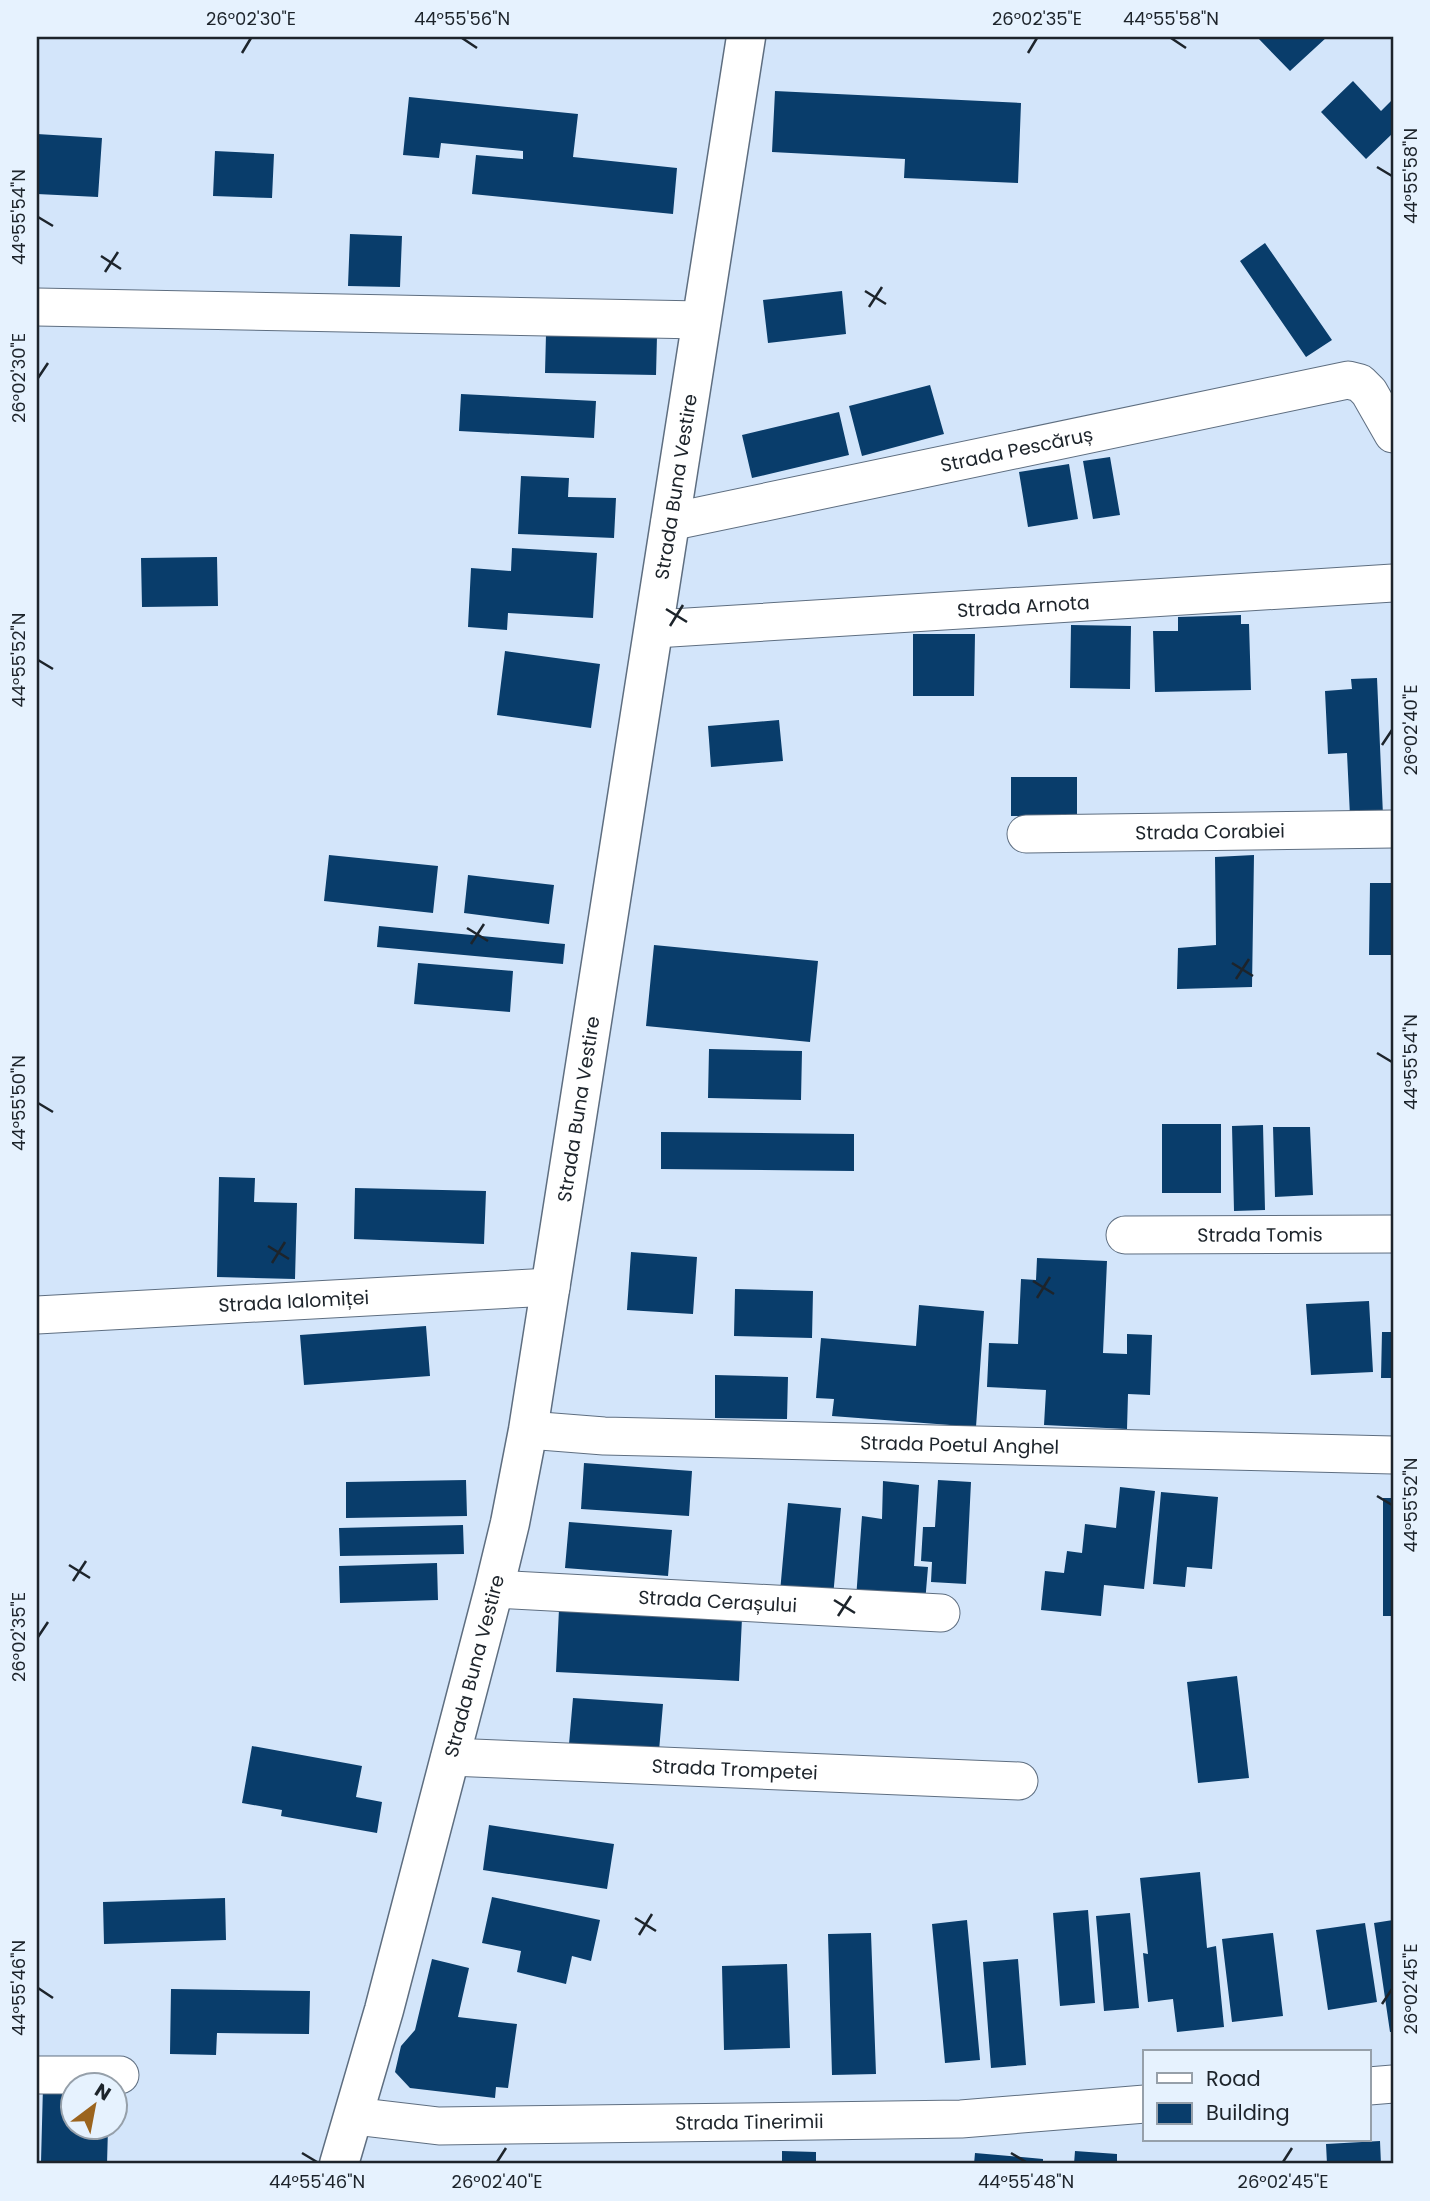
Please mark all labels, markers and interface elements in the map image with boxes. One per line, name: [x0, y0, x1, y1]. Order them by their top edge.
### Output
text: 26°02'30"E: [206, 6, 296, 31]
text: 44°55'56"N: [414, 6, 510, 31]
text: 26°02'35"E: [992, 6, 1082, 31]
text: 44°55'58"N: [1123, 6, 1219, 31]
text: 44°55'58"N: [1398, 128, 1423, 224]
text: 44°55'54"N: [6, 169, 31, 265]
text: 26°02'30"E: [6, 333, 31, 423]
street label: Strada Buna Vestire: [648, 392, 704, 582]
street label: Strada Pescăruș: [938, 421, 1095, 479]
street label: Strada Arnota: [956, 589, 1090, 624]
text: 44°55'52"N: [6, 612, 31, 708]
text: 26°02'40"E: [1398, 685, 1423, 775]
street label: Strada Corabiei: [1135, 817, 1285, 847]
street label: Strada Buna Vestire: [551, 1014, 607, 1204]
text: 44°55'54"N: [1398, 1014, 1423, 1110]
text: 44°55'50"N: [6, 1055, 31, 1151]
street label: Strada Tomis: [1197, 1221, 1323, 1249]
street label: Strada Ialomiței: [218, 1284, 370, 1319]
street label: Strada Poetul Anghel: [860, 1429, 1060, 1461]
text: 44°55'52"N: [1398, 1457, 1423, 1553]
street label: Strada Buna Vestire: [438, 1572, 511, 1760]
street label: Strada Cerașului: [638, 1584, 798, 1619]
text: 26°02'35"E: [6, 1592, 31, 1682]
street label: Strada Trompetei: [651, 1753, 818, 1786]
text: 44°55'46"N: [6, 1940, 31, 2036]
text: 26°02'45"E: [1398, 1944, 1423, 2034]
legend: [1143, 2050, 1370, 2142]
text: Road: [1206, 2064, 1261, 2093]
north arrow: [60, 2072, 130, 2142]
text: N: [90, 2077, 116, 2107]
text: Building: [1206, 2098, 1290, 2127]
street label: Strada Tinerimii: [675, 2108, 824, 2137]
text: 44°55'46"N: [269, 2169, 365, 2194]
text: 26°02'40"E: [452, 2169, 542, 2194]
text: 44°55'48"N: [978, 2169, 1074, 2194]
text: 26°02'45"E: [1238, 2169, 1328, 2194]

